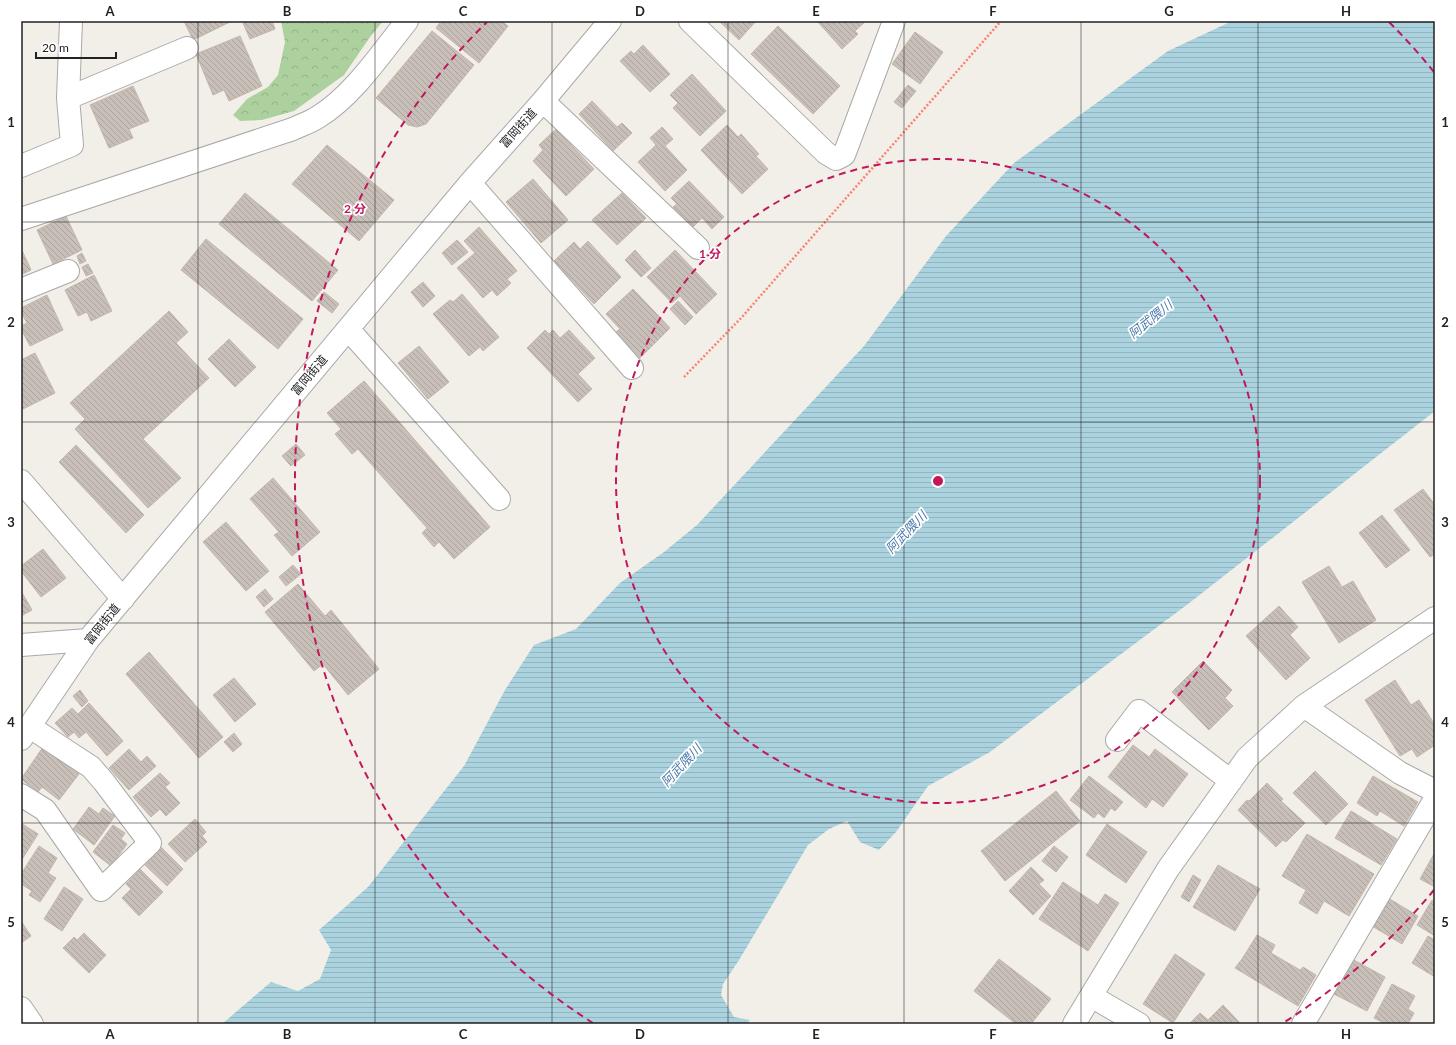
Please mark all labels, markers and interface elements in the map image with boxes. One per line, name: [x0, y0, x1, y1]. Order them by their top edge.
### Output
text: A: [104, 3, 115, 19]
text: B: [283, 3, 292, 19]
text: C: [459, 3, 468, 19]
text: D: [635, 3, 645, 19]
text: E: [812, 3, 820, 19]
text: F: [989, 3, 997, 19]
text: G: [1164, 3, 1174, 19]
text: H: [1341, 3, 1351, 19]
scale bar: [36, 34, 116, 60]
text: 20 m: [42, 40, 69, 55]
street label: 富岡街道: [496, 105, 540, 151]
text: 1: [7, 114, 15, 130]
text: 1: [1441, 114, 1449, 130]
text: 2 分: [344, 201, 366, 216]
text: 1 分: [699, 246, 721, 261]
water label: 阿武隈川: [1125, 295, 1177, 342]
text: 2: [7, 314, 15, 330]
text: 2: [1441, 314, 1449, 330]
street label: 富岡街道: [288, 352, 330, 398]
centre of rings: [931, 474, 945, 488]
water label: 阿武隈川: [882, 506, 931, 556]
text: 3: [7, 514, 15, 530]
text: 3: [1441, 514, 1449, 530]
street label: 富岡街道: [81, 601, 123, 647]
text: 4: [7, 714, 15, 730]
text: 4: [1441, 714, 1449, 730]
water label: 阿武隈川: [657, 739, 706, 789]
text: 5: [7, 914, 15, 930]
text: 5: [1441, 914, 1449, 930]
text: A: [104, 1026, 115, 1042]
text: B: [283, 1026, 292, 1042]
text: C: [459, 1026, 468, 1042]
text: D: [635, 1026, 645, 1042]
text: E: [812, 1026, 820, 1042]
text: F: [989, 1026, 997, 1042]
text: G: [1164, 1026, 1174, 1042]
text: H: [1341, 1026, 1351, 1042]

